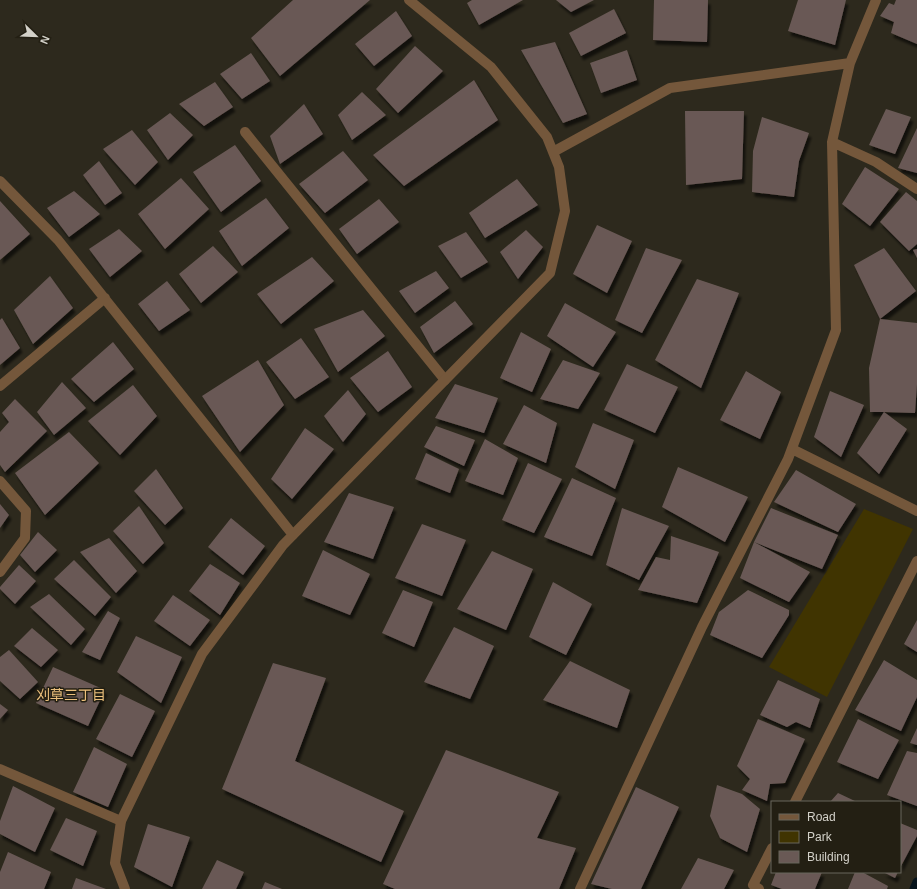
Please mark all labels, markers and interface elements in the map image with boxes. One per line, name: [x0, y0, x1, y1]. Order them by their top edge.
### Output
north arrow: [16, 16, 56, 56]
text: N: [38, 34, 52, 46]
district label: 刈草三丁目: [36, 687, 106, 703]
legend: [771, 801, 901, 873]
text: Road: [807, 810, 836, 824]
text: Park: [807, 830, 833, 844]
text: Building: [807, 850, 850, 864]

